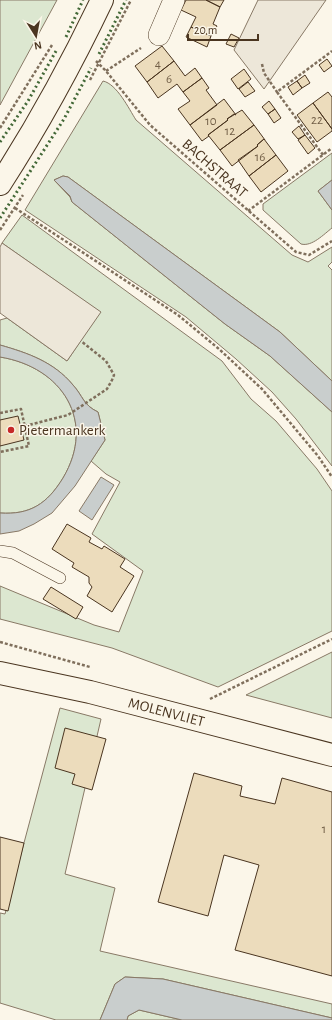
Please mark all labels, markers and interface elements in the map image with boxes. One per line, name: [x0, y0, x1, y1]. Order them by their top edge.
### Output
north arrow: [16, 16, 56, 56]
scale bar: [188, 16, 258, 42]
text: 20 m: [194, 24, 217, 36]
text: N: [33, 39, 43, 51]
house number: 4: [155, 58, 161, 71]
house number: 6: [166, 73, 172, 86]
house number: 22: [311, 114, 323, 127]
house number: 10: [205, 115, 217, 128]
house number: 12: [225, 125, 235, 138]
street label: BACHSTRAAT: [179, 136, 251, 201]
house number: 16: [255, 151, 265, 164]
place label: Pietermankerk: [19, 423, 106, 438]
marker: Pietermankerk: [6, 425, 16, 435]
street label: MOLENVLIET: [127, 695, 207, 730]
house number: 1: [322, 823, 326, 836]

